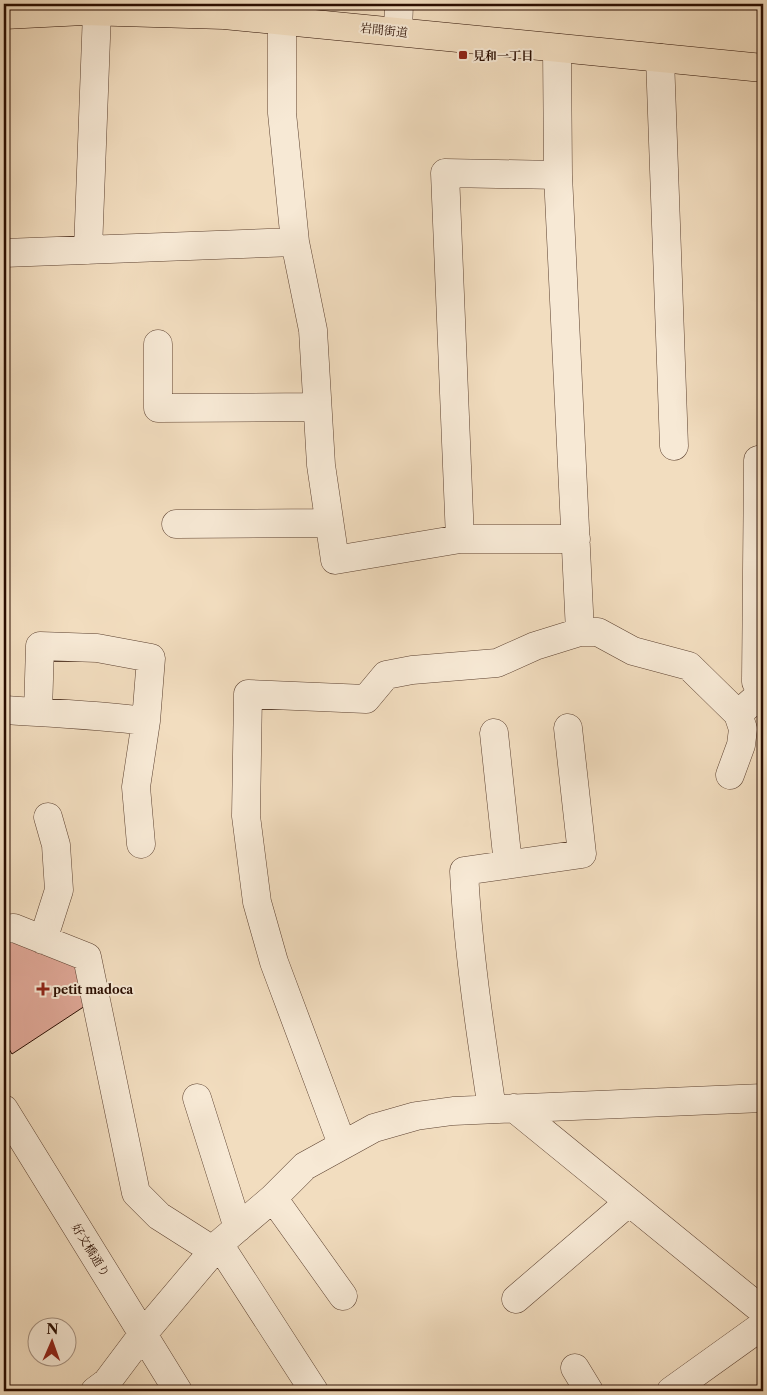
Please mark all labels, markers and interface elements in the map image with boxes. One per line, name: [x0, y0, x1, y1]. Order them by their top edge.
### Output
street label: 岩間街道: [359, 20, 409, 40]
place label: 見和一丁目: [473, 48, 533, 63]
marker: 見和一丁目: [457, 49, 469, 61]
place label: petit madoca: [53, 982, 134, 997]
marker: petit madoca: [37, 983, 49, 995]
street label: 好文橋通り: [69, 1221, 113, 1279]
north arrow: [28, 1318, 78, 1368]
text: N: [46, 1320, 59, 1338]

